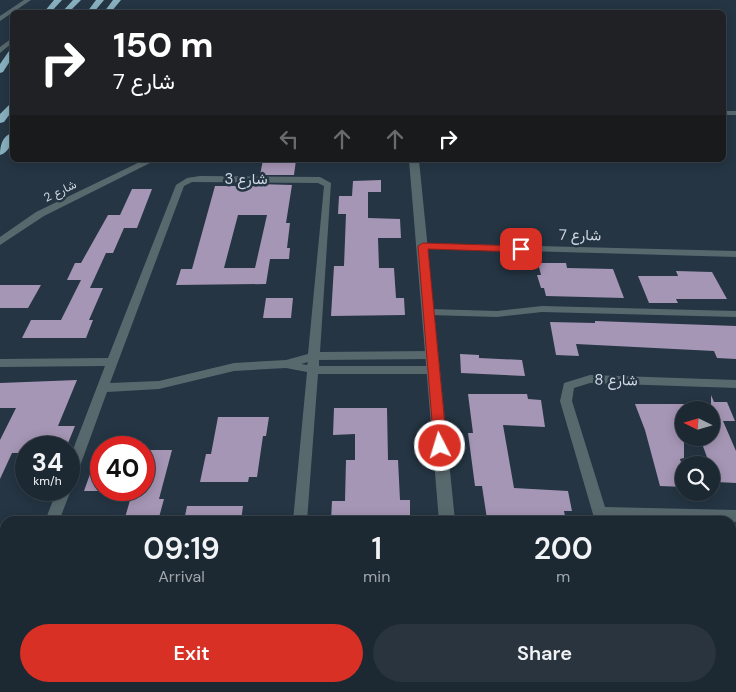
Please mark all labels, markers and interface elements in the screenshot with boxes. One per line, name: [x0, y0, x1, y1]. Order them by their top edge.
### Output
text: 150 m: [113, 22, 213, 68]
icon: right: [30, 30, 95, 95]
text: شارع 7: [113, 67, 175, 96]
icon: left: [275, 125, 303, 153]
icon: ahead: [328, 125, 356, 153]
icon: ahead: [381, 125, 409, 153]
icon: right: [434, 125, 462, 153]
street label: شارع 3: [224, 169, 268, 190]
street label: شارع 2: [41, 176, 79, 207]
street label: شارع 7: [559, 225, 601, 246]
pin: [500, 228, 542, 270]
icon: arrive: [507, 235, 535, 263]
street label: شارع 8: [594, 370, 638, 391]
north arrow: [675, 401, 720, 446]
map controls: [675, 401, 720, 501]
position arrow: [413, 419, 465, 471]
speed limit sign: 40: [90, 436, 155, 501]
text: 34: [32, 446, 63, 479]
button: search: [675, 456, 720, 501]
text: km/h: [33, 473, 62, 489]
text: 09:19: [143, 529, 220, 568]
text: 1: [372, 529, 382, 568]
text: 200: [534, 529, 593, 568]
text: Arrival: [158, 566, 205, 587]
text: min: [363, 566, 390, 587]
text: m: [556, 566, 570, 587]
button: Exit: [20, 624, 363, 682]
button: Share: [373, 624, 716, 682]

